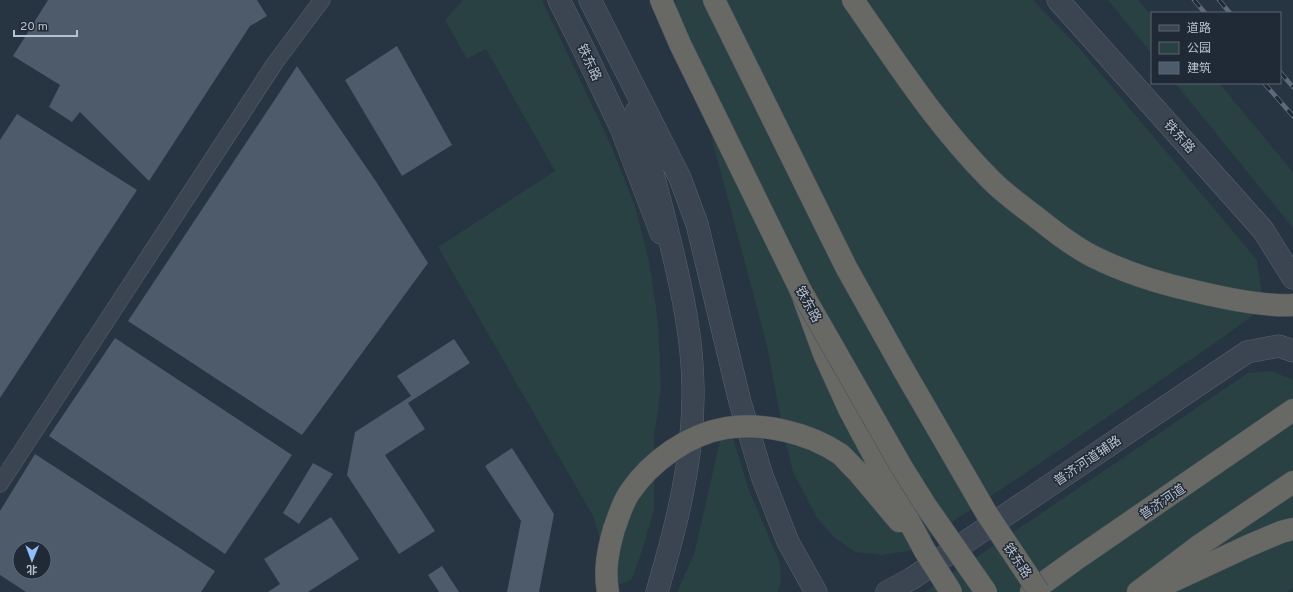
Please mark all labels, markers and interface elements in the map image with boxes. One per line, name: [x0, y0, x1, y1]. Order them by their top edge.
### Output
scale bar: [14, 12, 77, 38]
legend: [1151, 12, 1281, 84]
text: 20 m: [20, 19, 48, 35]
text: 道路: [1187, 21, 1211, 37]
street label: 铁东路: [573, 41, 605, 84]
text: 公园: [1187, 41, 1211, 57]
text: 建筑: [1187, 61, 1211, 77]
street label: 铁东路: [1160, 117, 1198, 157]
street label: 铁东路: [791, 284, 825, 326]
street label: 普济河道辅路: [1051, 433, 1125, 490]
street label: 普济河道: [1137, 481, 1189, 524]
north arrow: [12, 540, 52, 580]
street label: 铁东路: [999, 540, 1035, 582]
text: 北: [26, 562, 37, 576]

